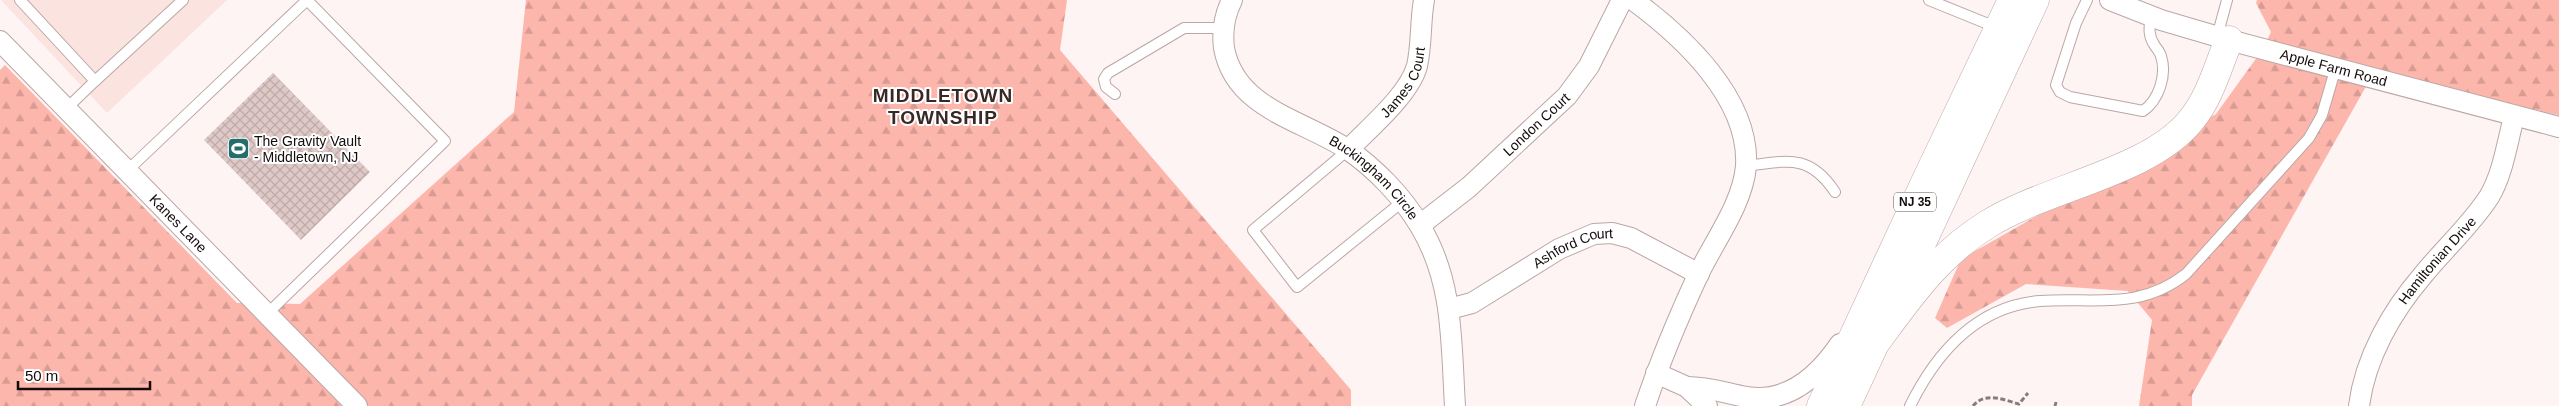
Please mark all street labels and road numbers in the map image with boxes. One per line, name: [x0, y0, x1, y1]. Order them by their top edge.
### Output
street label: James Court: [1377, 46, 1428, 121]
street label: Apple Farm Road: [2279, 46, 2389, 89]
street label: London Court: [1500, 90, 1573, 159]
street label: Buckingham Circle: [1327, 132, 1422, 223]
street label: Kanes Lane: [146, 191, 210, 256]
road number: NJ 35: [1894, 192, 1936, 212]
street label: Hamiltonian Drive: [2395, 213, 2479, 307]
street label: Ashford Court: [1530, 225, 1614, 271]

